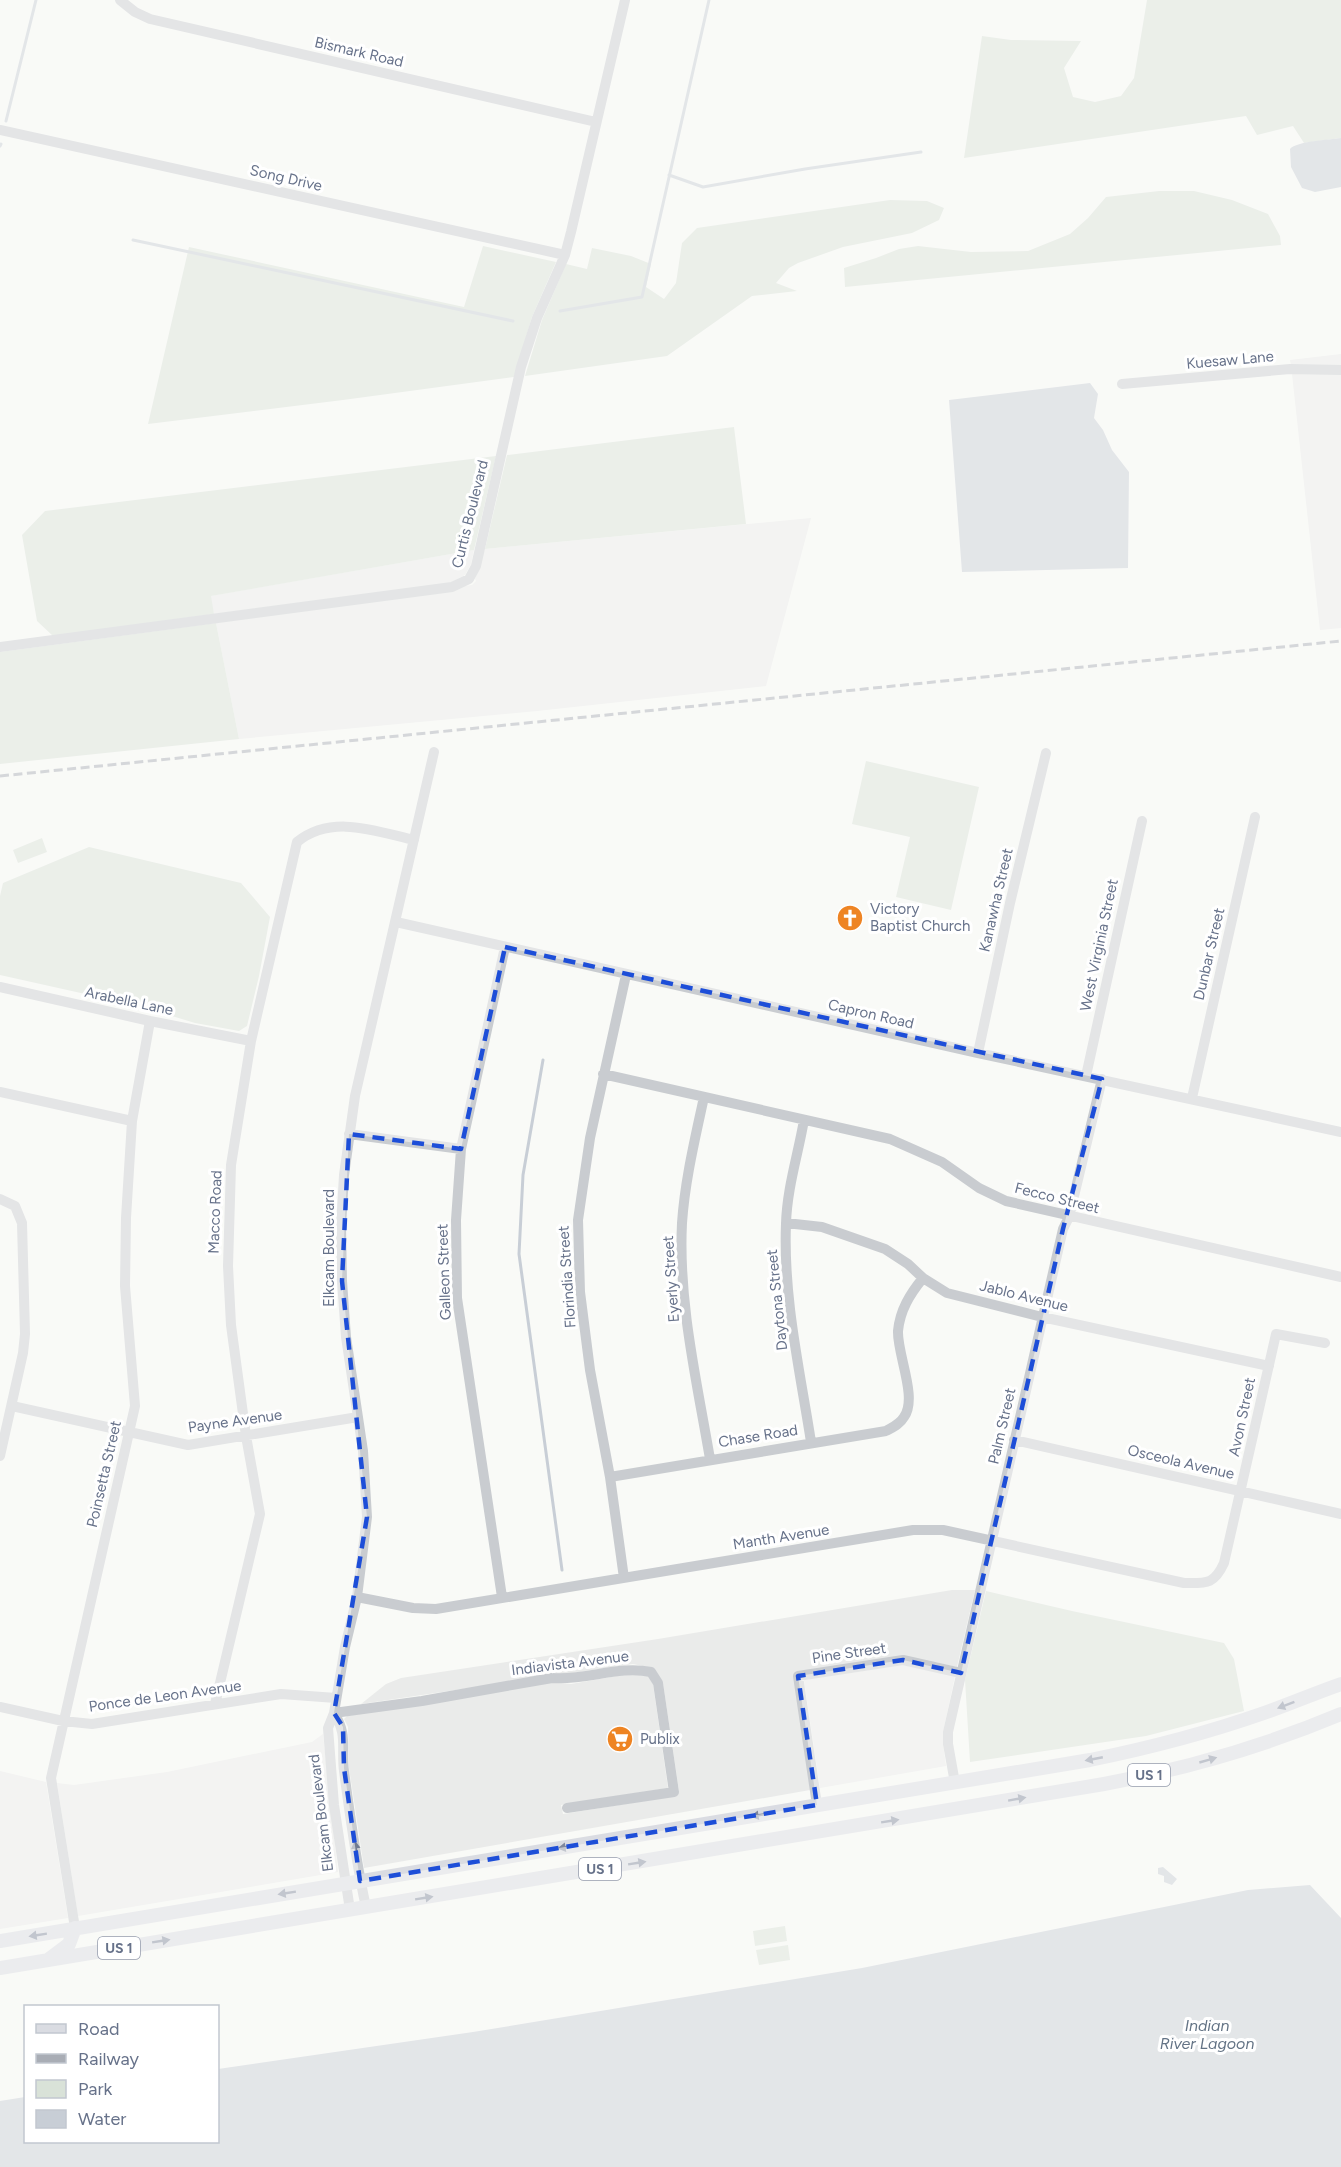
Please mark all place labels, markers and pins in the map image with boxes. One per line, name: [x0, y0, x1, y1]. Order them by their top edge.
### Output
place label: Victory Baptist Church: [870, 900, 970, 935]
church icon: Victory Baptist Church: [835, 903, 865, 933]
supermarket icon: Publix: [605, 1724, 635, 1754]
place label: Publix: [640, 1730, 680, 1748]

